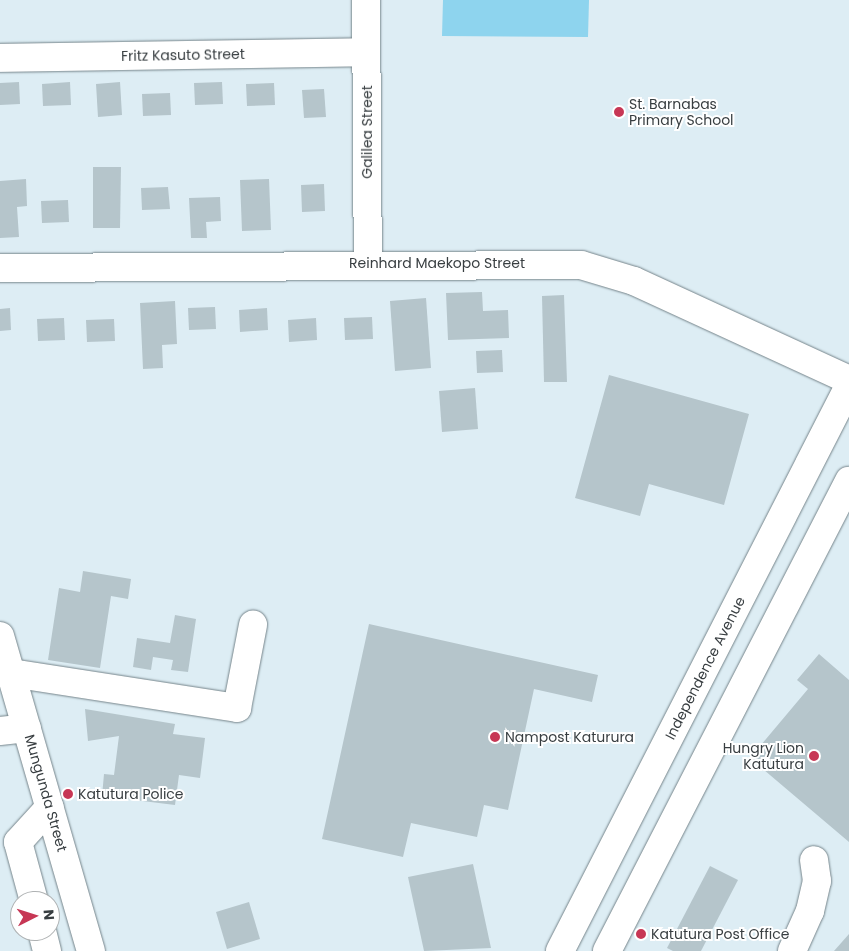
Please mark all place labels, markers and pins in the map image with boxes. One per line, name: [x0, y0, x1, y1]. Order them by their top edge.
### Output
place label: St. Barnabas Primary School: [629, 96, 734, 128]
marker: St. Barnabas Primary School: [613, 106, 625, 118]
place label: Nampost Katurura: [505, 729, 634, 745]
marker: Nampost Katurura: [489, 731, 501, 743]
place label: Hungry Lion Katutura: [723, 740, 804, 772]
marker: Hungry Lion Katutura: [808, 750, 820, 762]
place label: Katutura Police: [78, 786, 184, 802]
marker: Katutura Police: [62, 788, 74, 800]
place label: Katutura Post Office: [651, 926, 789, 942]
marker: Katutura Post Office: [635, 928, 647, 940]

